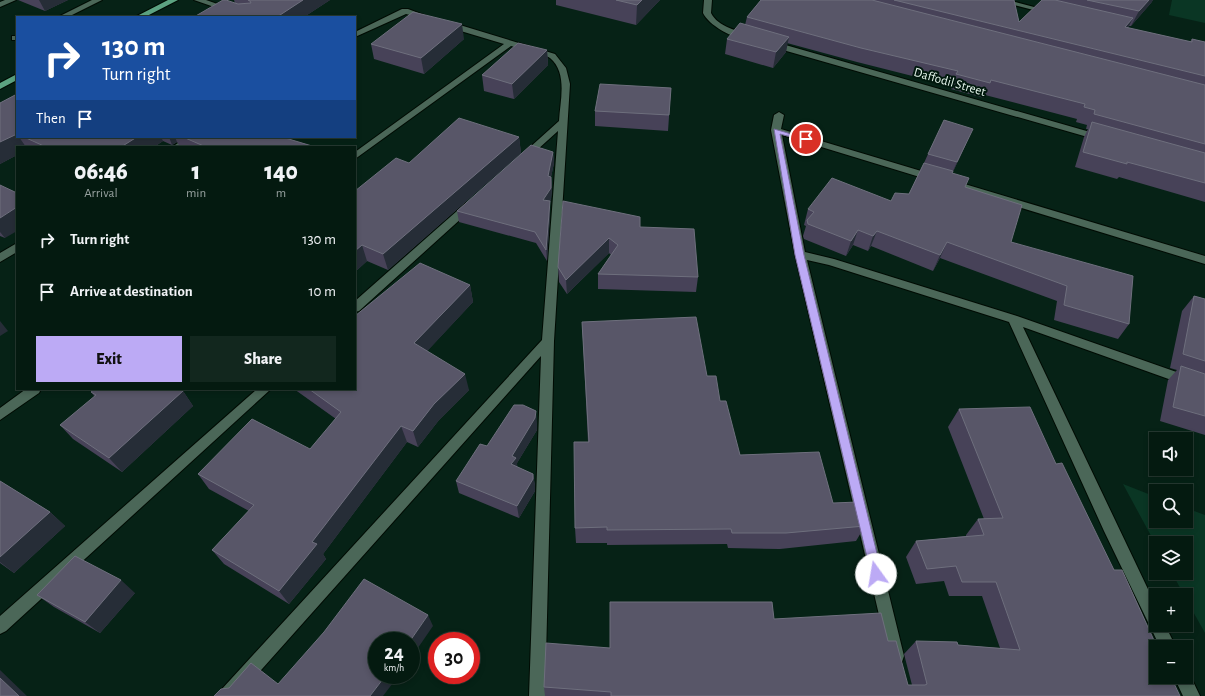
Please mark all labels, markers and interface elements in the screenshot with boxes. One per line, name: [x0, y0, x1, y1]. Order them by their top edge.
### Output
icon: right: [36, 32, 88, 84]
text: 130 m: [102, 33, 166, 61]
text: Turn right: [102, 66, 171, 84]
street label: Daffodil Street: [912, 66, 987, 99]
icon: arrive: [74, 108, 96, 130]
text: Then: [36, 111, 66, 126]
pin: [789, 122, 823, 156]
icon: arrive: [795, 128, 817, 150]
text: 06:46: [74, 160, 128, 184]
text: 1: [192, 160, 200, 184]
text: 140: [264, 160, 298, 184]
text: Arrival: [84, 187, 118, 200]
text: min: [186, 187, 206, 200]
text: m: [276, 187, 286, 200]
icon: right: [36, 229, 58, 251]
text: Turn right: [70, 232, 129, 247]
text: 130 m: [302, 232, 336, 247]
icon: arrive: [36, 281, 58, 303]
text: Arrive at destination: [70, 284, 193, 299]
text: 10 m: [308, 284, 336, 299]
button: Exit: [36, 336, 182, 382]
button: Share: [190, 336, 336, 382]
map controls: [1149, 432, 1193, 684]
button: sound: [1149, 432, 1193, 476]
button: search: [1149, 484, 1193, 528]
button: layers: [1149, 536, 1193, 580]
position arrow: [855, 553, 897, 595]
button: +: [1149, 588, 1193, 632]
speed limit sign: 30: [428, 632, 480, 684]
button: −: [1149, 640, 1193, 684]
text: 24: [384, 643, 404, 663]
text: km/h: [384, 663, 404, 673]

